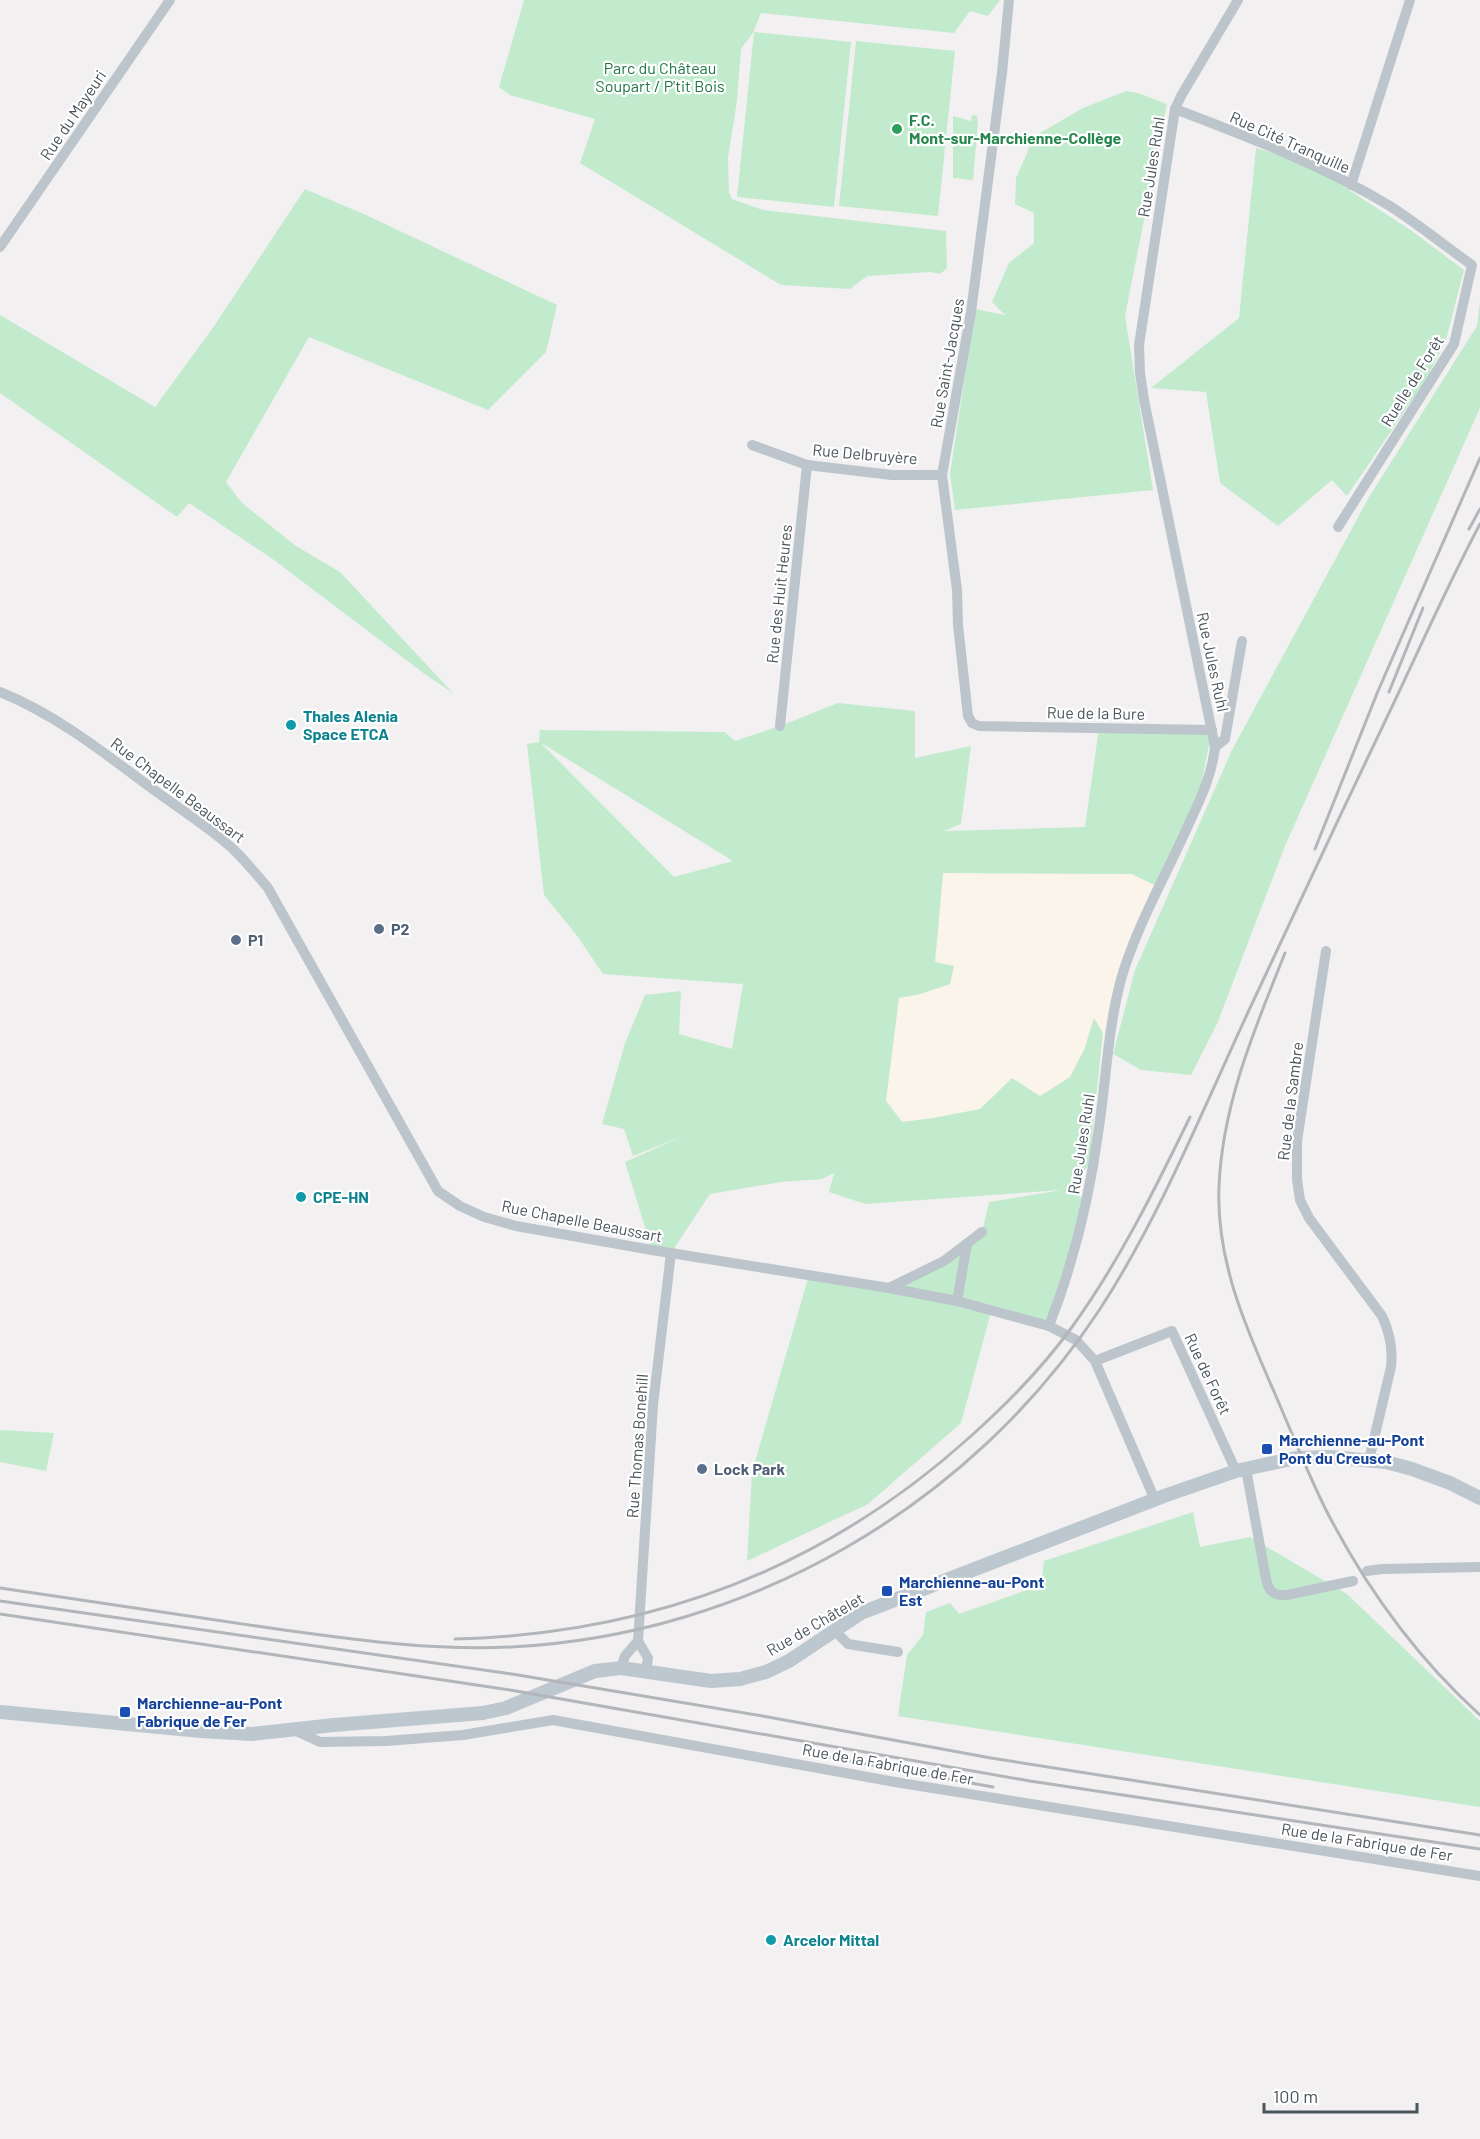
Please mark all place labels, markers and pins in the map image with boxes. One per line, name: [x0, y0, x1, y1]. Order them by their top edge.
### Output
place label: F.C. Mont-sur-Marchienne-Collège: [909, 110, 1122, 147]
marker: F.C. Mont-sur-Marchienne-Collège: [890, 122, 904, 136]
place label: Thales Alenia Space ETCA: [303, 706, 398, 743]
marker: Thales Alenia Space ETCA: [284, 718, 298, 732]
place label: P2: [391, 919, 410, 938]
marker: P2: [372, 922, 386, 936]
place label: P1: [248, 930, 263, 949]
marker: P1: [229, 933, 243, 947]
place label: CPE-HN: [313, 1187, 369, 1206]
marker: CPE-HN: [294, 1190, 308, 1204]
place label: Marchienne-au-Pont Pont du Creusot: [1279, 1430, 1424, 1467]
marker: Marchienne-au-Pont Pont du Creusot: [1260, 1442, 1274, 1456]
place label: Lock Park: [714, 1459, 785, 1478]
marker: Lock Park: [695, 1462, 709, 1476]
place label: Marchienne-au-Pont Est: [899, 1572, 1044, 1609]
marker: Marchienne-au-Pont Est: [880, 1584, 894, 1598]
place label: Marchienne-au-Pont Fabrique de Fer: [137, 1693, 282, 1730]
marker: Marchienne-au-Pont Fabrique de Fer: [118, 1705, 132, 1719]
place label: Arcelor Mittal: [783, 1930, 879, 1949]
marker: Arcelor Mittal: [764, 1933, 778, 1947]

